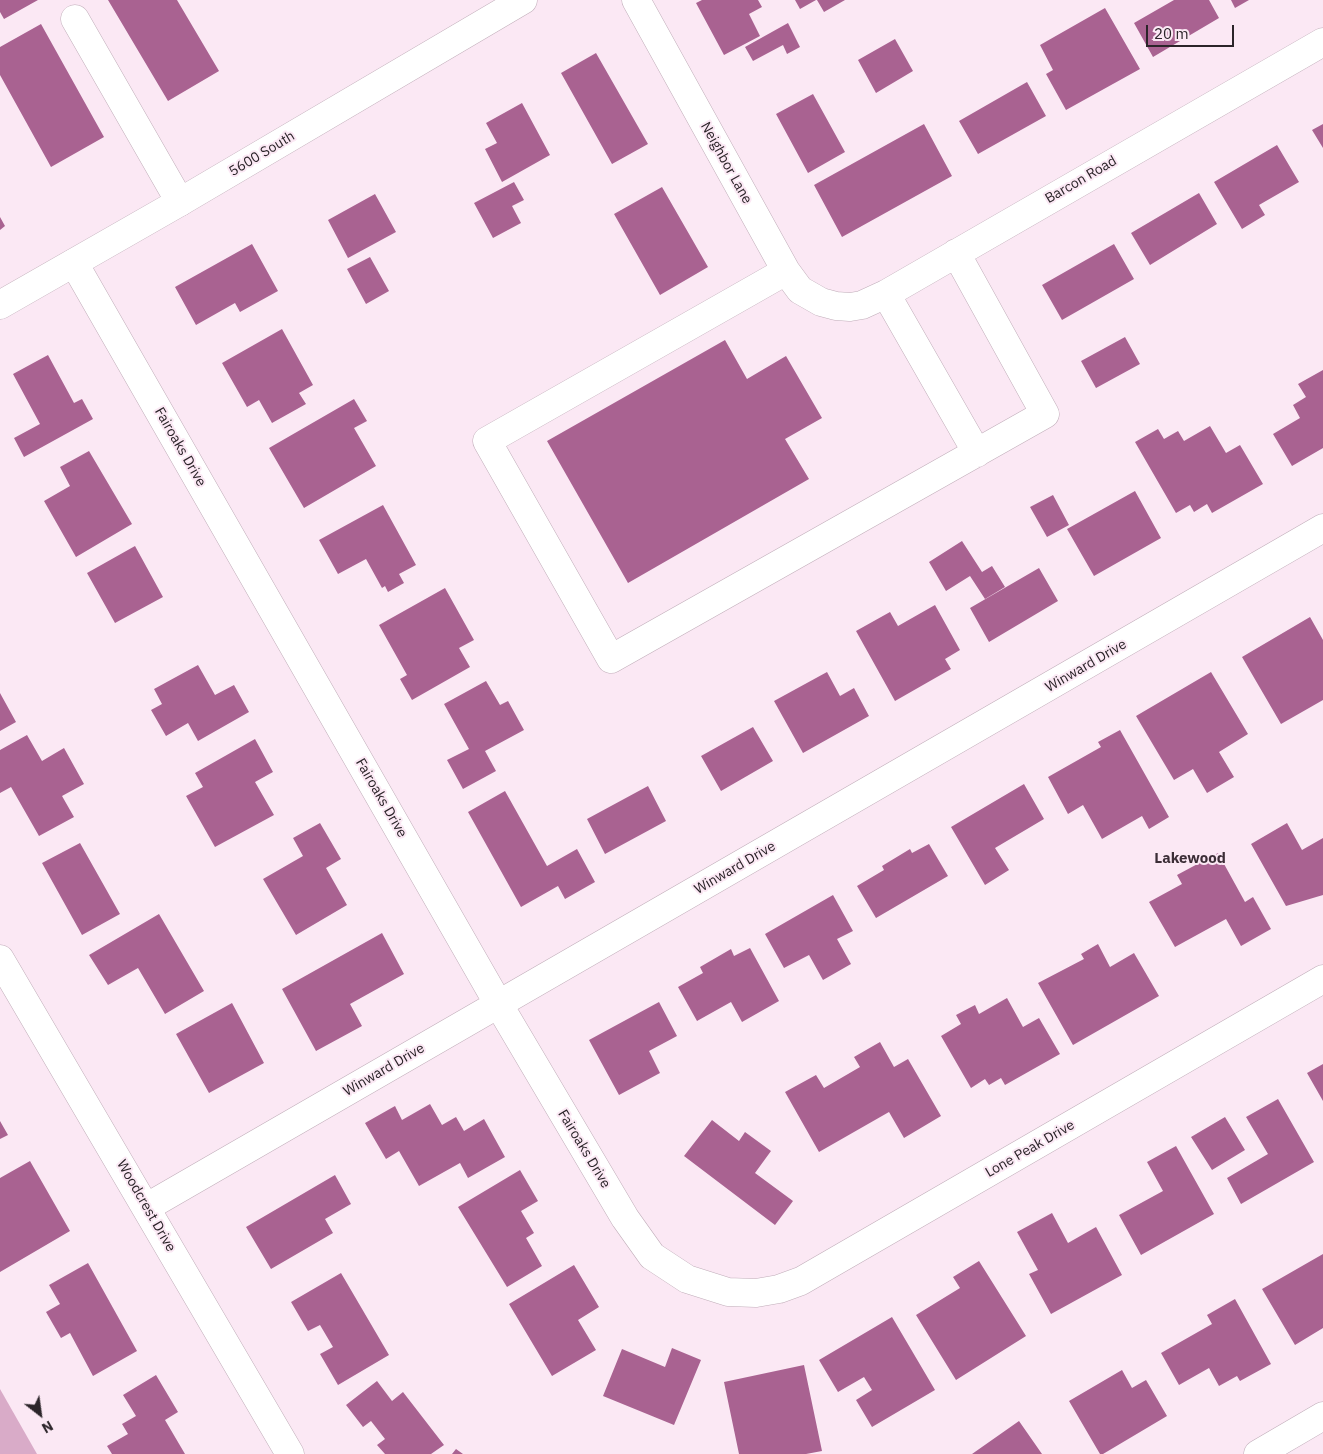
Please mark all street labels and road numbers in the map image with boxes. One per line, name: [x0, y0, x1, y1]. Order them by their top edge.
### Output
street label: Neighbor Lane: [697, 119, 755, 207]
street label: 5600 South: [226, 128, 298, 180]
street label: Barcon Road: [1042, 153, 1120, 207]
street label: Fairoaks Drive: [151, 404, 209, 490]
street label: Winward Drive: [1042, 636, 1130, 696]
street label: Fairoaks Drive: [352, 755, 410, 841]
street label: Winward Drive: [691, 838, 779, 898]
street label: Winward Drive: [340, 1040, 428, 1100]
street label: Fairoaks Drive: [554, 1107, 614, 1191]
street label: Lone Peak Drive: [982, 1117, 1078, 1181]
street label: Woodcrest Drive: [113, 1157, 179, 1255]

